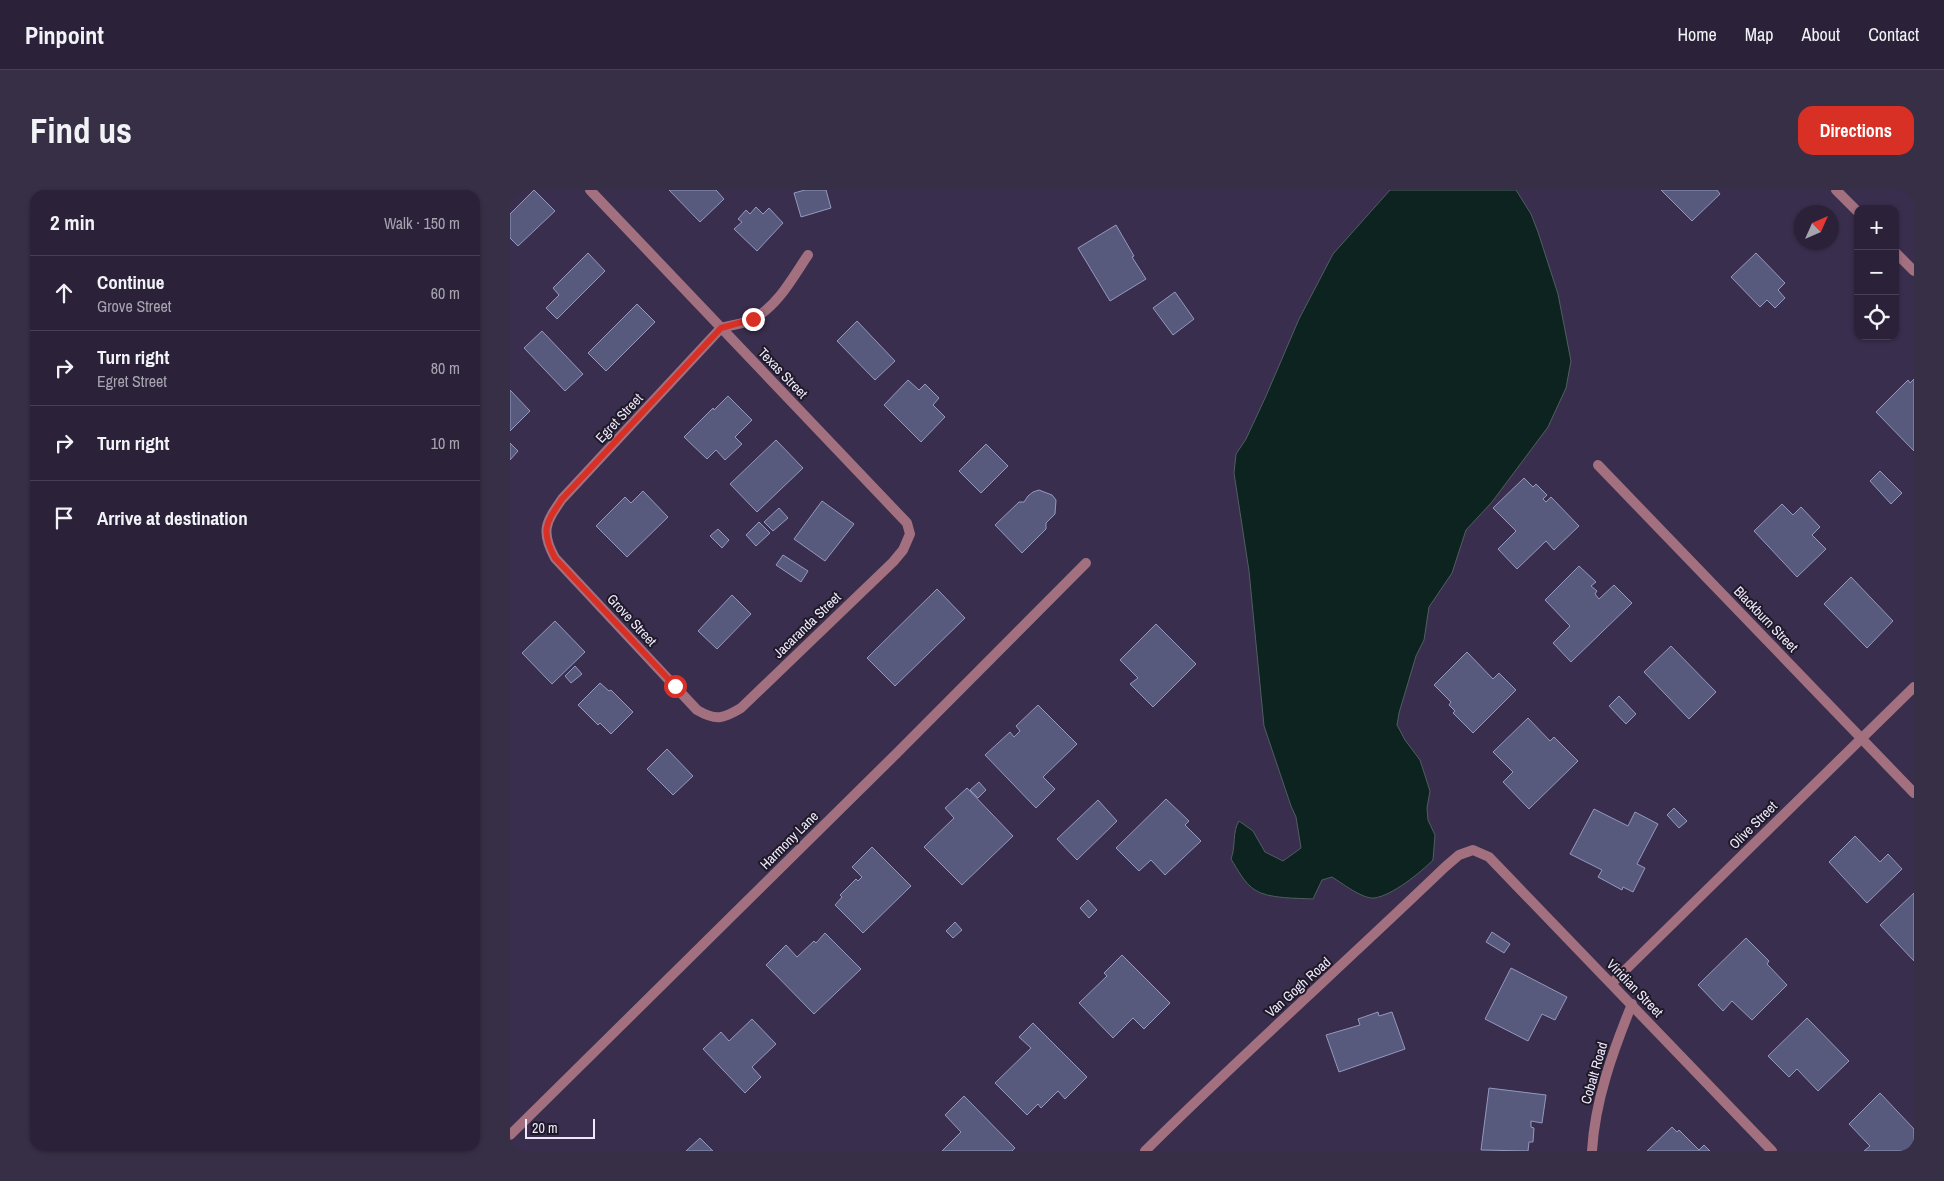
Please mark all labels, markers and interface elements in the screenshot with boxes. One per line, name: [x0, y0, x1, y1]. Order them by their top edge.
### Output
text: Pinpoint: [25, 19, 104, 51]
text: Home: [1677, 22, 1717, 47]
text: Map: [1745, 22, 1774, 47]
text: About: [1802, 22, 1840, 47]
text: Contact: [1868, 22, 1919, 47]
button: Directions: [1798, 106, 1914, 155]
text: Find us: [30, 107, 132, 154]
north arrow: [1794, 205, 1839, 250]
map controls: [1854, 205, 1899, 340]
button: +: [1854, 205, 1899, 250]
text: 2 min: [50, 208, 95, 237]
text: Walk · 150 m: [384, 212, 460, 234]
button: −: [1854, 250, 1899, 295]
text: Continue: [97, 269, 165, 295]
icon: ahead: [50, 279, 78, 307]
text: 60 m: [431, 282, 460, 304]
text: Grove Street: [97, 295, 171, 317]
button: locate: [1854, 295, 1899, 340]
route end: [742, 308, 765, 331]
text: Turn right: [97, 344, 169, 370]
street label: Texas Street: [754, 344, 812, 402]
icon: right: [50, 354, 78, 382]
text: 80 m: [431, 357, 460, 379]
text: Egret Street: [97, 370, 167, 392]
street label: Egret Street: [592, 389, 646, 447]
icon: right: [50, 429, 78, 457]
text: Turn right: [97, 430, 169, 456]
text: 10 m: [431, 432, 460, 454]
icon: arrive: [50, 504, 78, 532]
text: Arrive at destination: [97, 505, 248, 531]
street label: Blackburn Street: [1730, 582, 1802, 656]
street label: Jacaranda Street: [769, 588, 845, 662]
street label: Grove Street: [603, 590, 661, 650]
route start: [664, 675, 687, 698]
street label: Olive Street: [1725, 797, 1781, 853]
street label: Harmony Lane: [756, 807, 822, 873]
street label: Van Gogh Road: [1262, 953, 1334, 1021]
street label: Viridian Street: [1603, 955, 1667, 1021]
street label: Cobalt Road: [1577, 1040, 1611, 1106]
scale bar: [525, 1116, 595, 1139]
text: 20 m: [532, 1119, 558, 1137]

